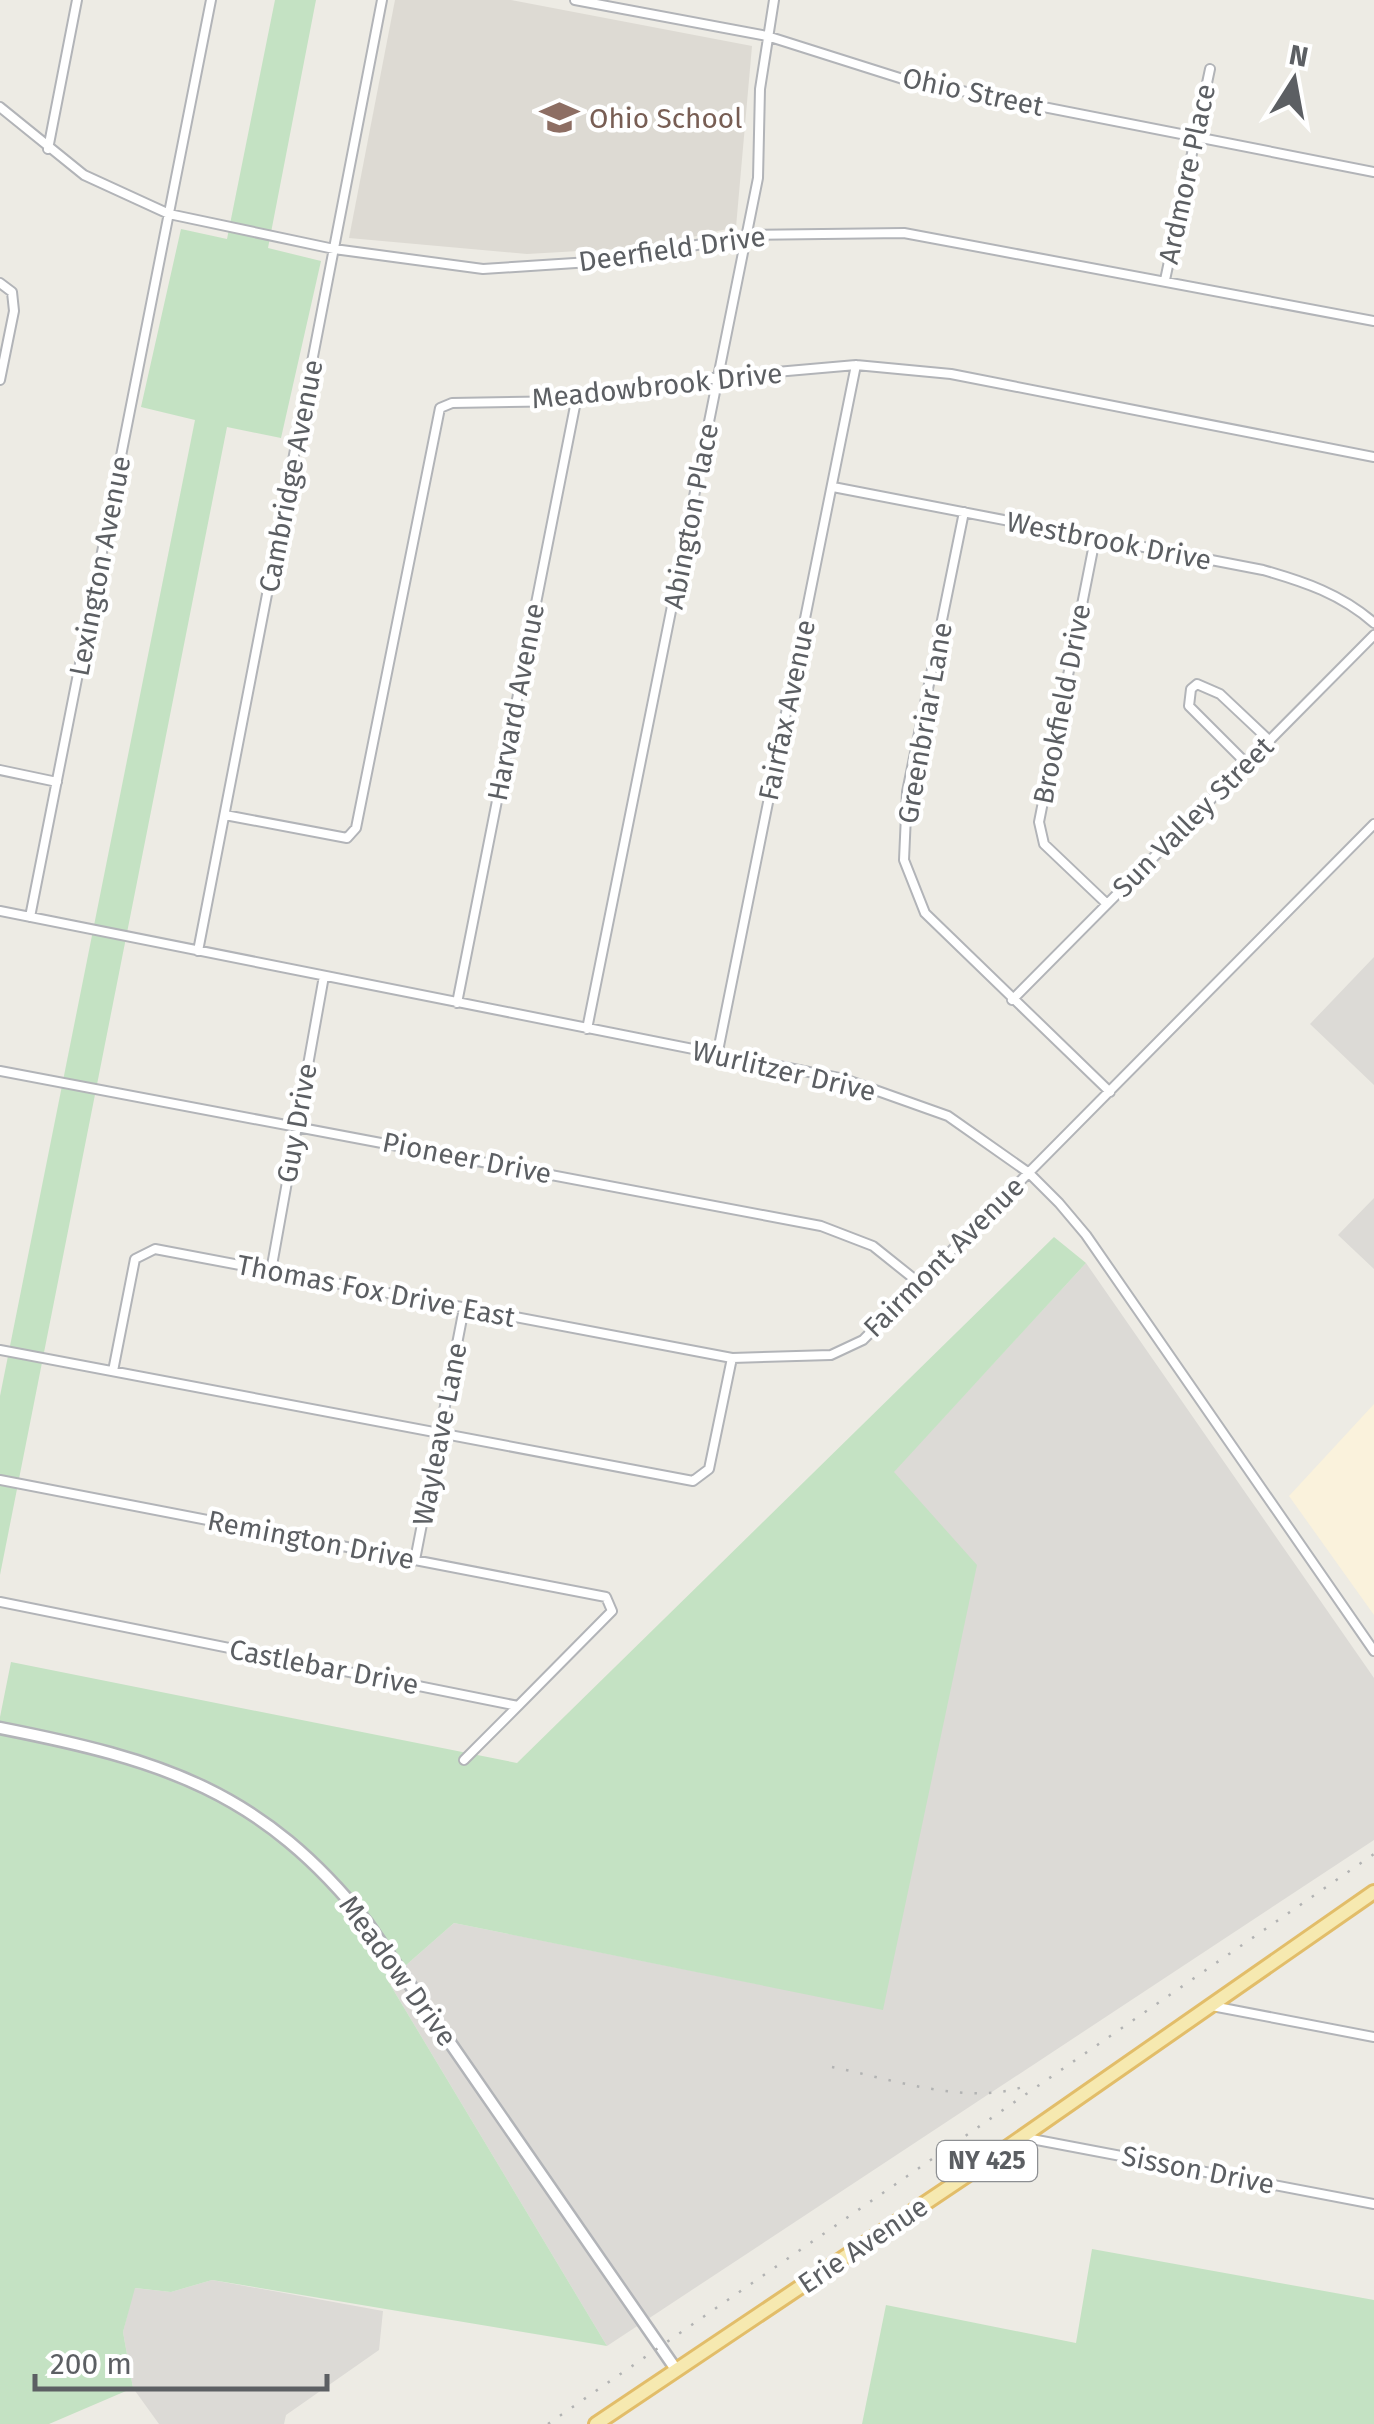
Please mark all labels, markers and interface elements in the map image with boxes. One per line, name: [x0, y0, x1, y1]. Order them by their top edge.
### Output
north arrow: [1244, 30, 1344, 130]
text: N: [1286, 38, 1311, 74]
street label: Ohio Street: [899, 61, 1047, 123]
street label: Ardmore Place: [1152, 81, 1222, 267]
school or university icon: Ohio School: [538, 97, 580, 139]
place label: Ohio School: [589, 102, 742, 135]
street label: Deerfield Drive: [576, 220, 768, 278]
street label: Meadowbrook Drive: [530, 356, 784, 416]
street label: Cambridge Avenue: [252, 357, 330, 595]
street label: Abington Place: [657, 420, 725, 612]
street label: Lexington Avenue: [62, 453, 138, 679]
street label: Westbrook Drive: [1004, 505, 1214, 577]
street label: Harvard Avenue: [481, 600, 551, 804]
street label: Brookfield Drive: [1026, 601, 1098, 807]
street label: Fairfax Avenue: [752, 617, 822, 803]
street label: Greenbriar Lane: [891, 620, 959, 826]
street label: Sun Valley Street: [1106, 729, 1281, 904]
street label: Wurlitzer Drive: [689, 1034, 879, 1108]
street label: Guy Drive: [270, 1061, 324, 1185]
street label: Pioneer Drive: [380, 1125, 554, 1191]
street label: Fairmont Avenue: [857, 1170, 1031, 1344]
street label: Thomas Fox Drive East: [234, 1248, 519, 1334]
street label: Wayleave Lane: [406, 1340, 474, 1528]
street label: Remington Drive: [205, 1504, 417, 1576]
street label: Castlebar Drive: [227, 1632, 421, 1702]
street label: Meadow Drive: [332, 1889, 464, 2053]
street label: Sisson Drive: [1119, 2139, 1277, 2201]
road number: NY 425: [937, 2141, 1037, 2181]
street label: Erie Avenue: [792, 2190, 934, 2300]
scale bar: [35, 2329, 328, 2391]
text: 200 m: [50, 2346, 132, 2382]

